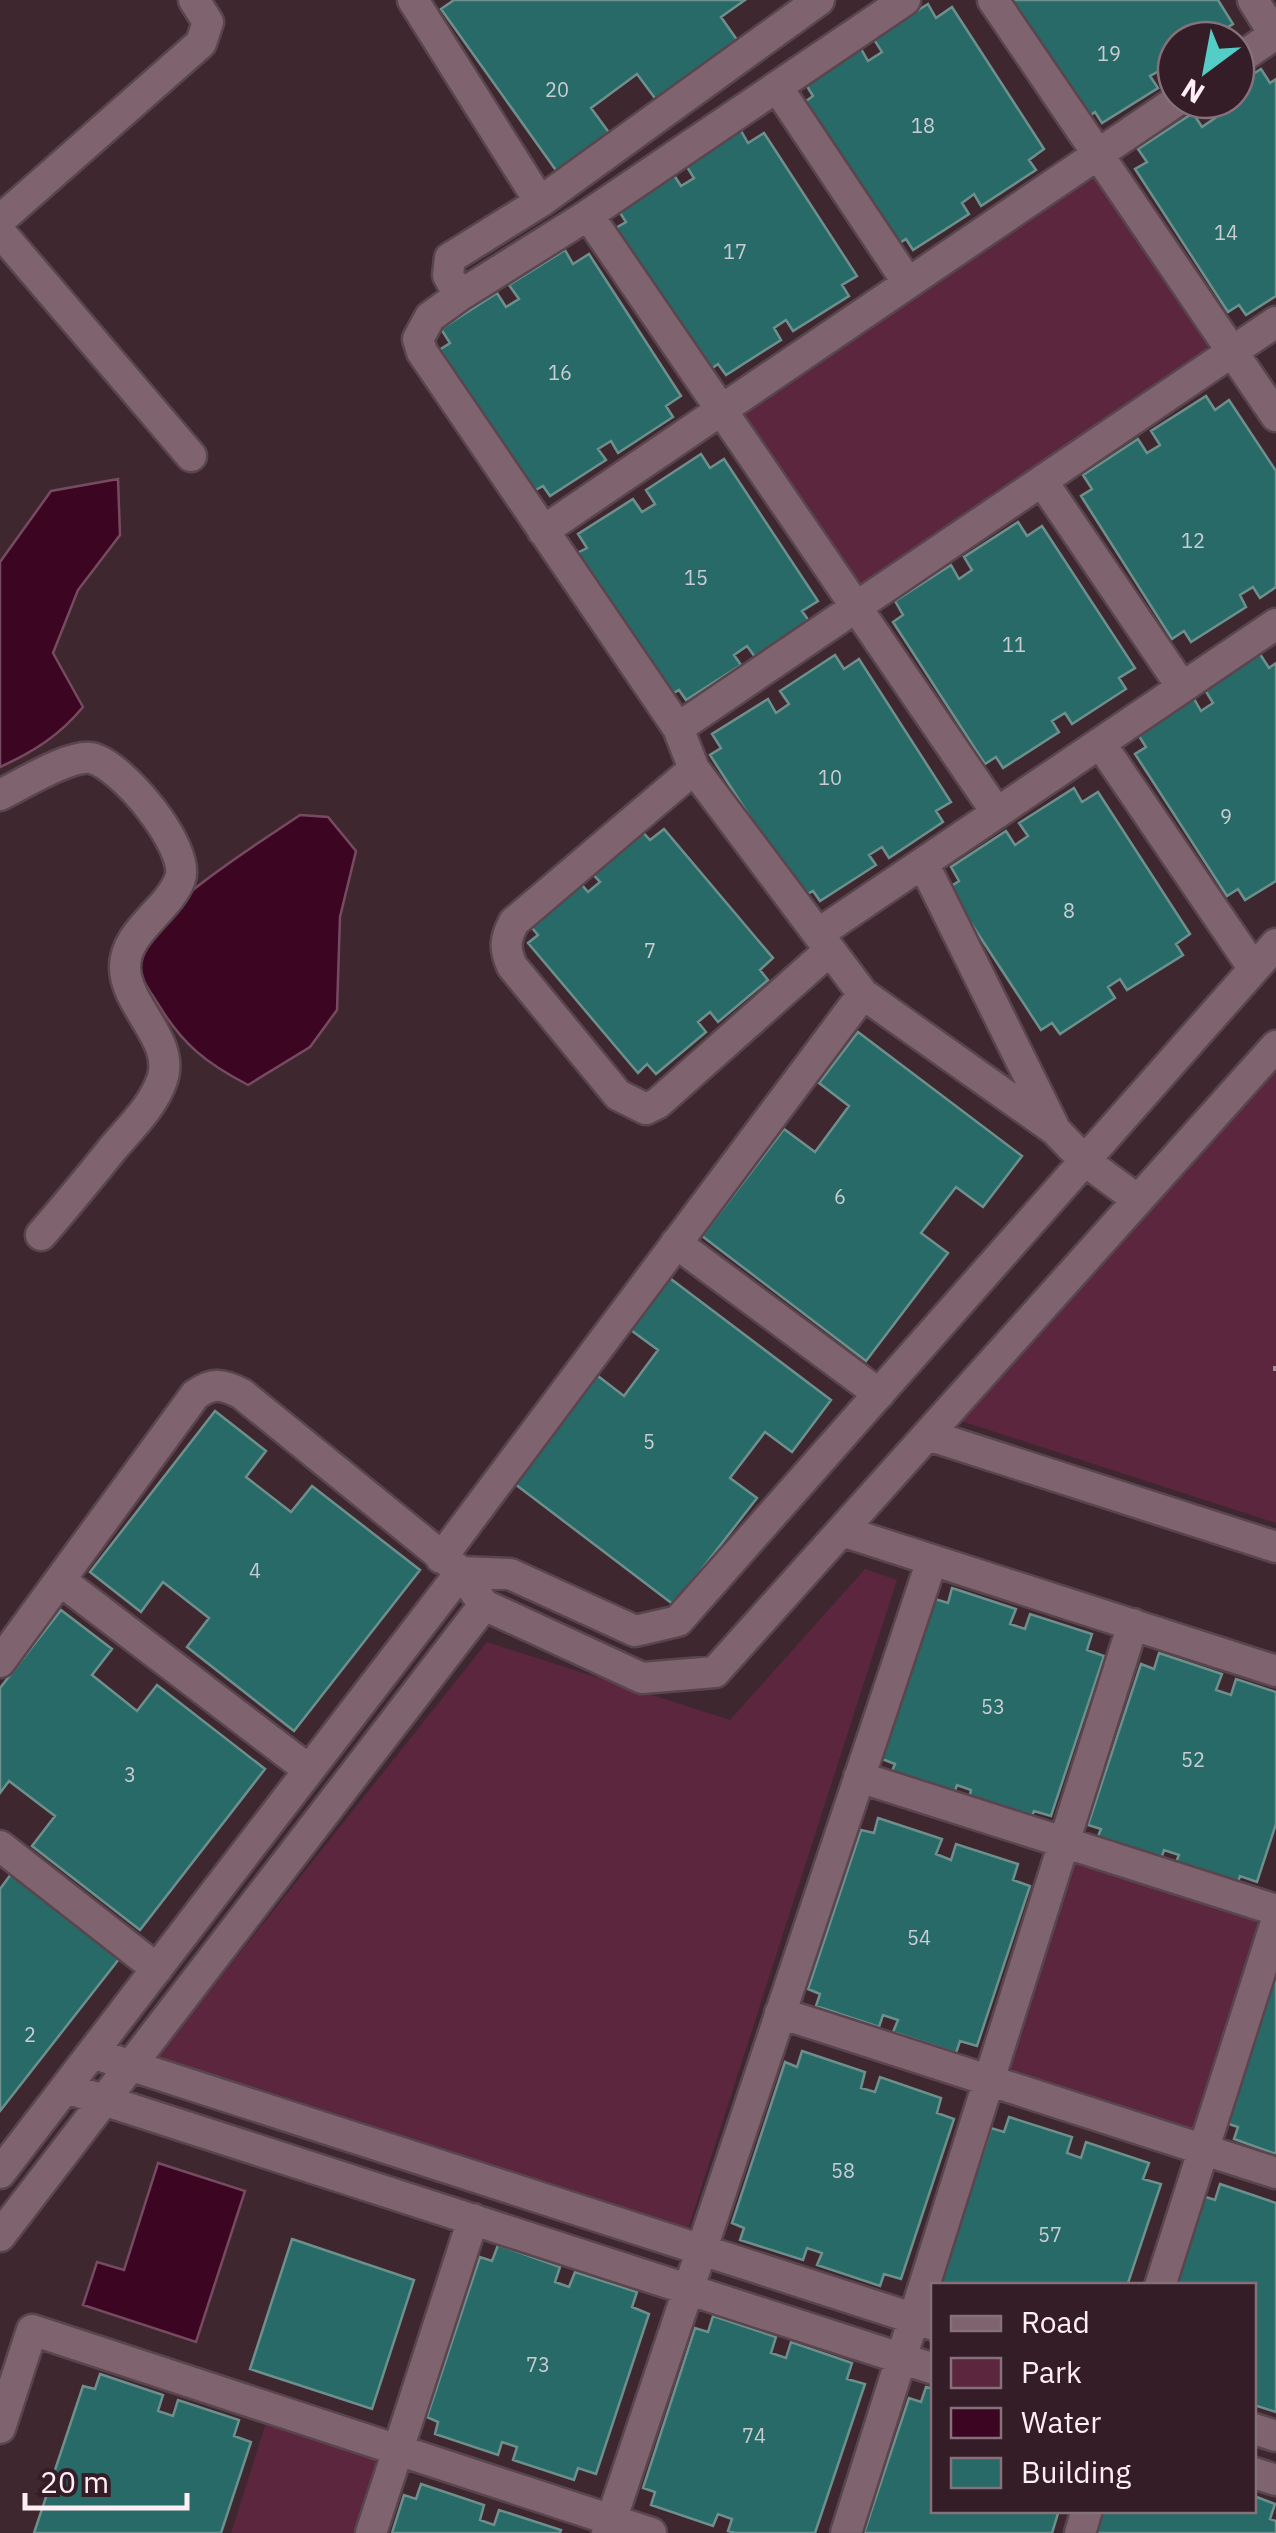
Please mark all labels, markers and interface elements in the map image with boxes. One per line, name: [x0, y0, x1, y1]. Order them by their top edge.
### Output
north arrow: [1156, 20, 1256, 120]
house number: 19: [1097, 40, 1121, 67]
text: N: [1174, 71, 1211, 113]
house number: 20: [545, 76, 569, 103]
house number: 18: [911, 112, 935, 139]
house number: 14: [1214, 219, 1238, 246]
house number: 17: [723, 238, 747, 265]
house number: 16: [548, 359, 572, 386]
house number: 12: [1181, 527, 1205, 554]
house number: 15: [684, 564, 708, 591]
house number: 11: [1002, 631, 1026, 658]
house number: 10: [818, 764, 842, 791]
house number: 9: [1220, 803, 1232, 830]
house number: 8: [1063, 897, 1075, 924]
house number: 7: [644, 937, 656, 964]
house number: 6: [834, 1183, 846, 1210]
house number: 5: [643, 1428, 655, 1455]
house number: 4: [249, 1557, 261, 1584]
house number: 53: [981, 1693, 1005, 1720]
house number: 52: [1181, 1746, 1205, 1773]
house number: 3: [124, 1761, 136, 1788]
house number: 54: [907, 1924, 931, 1951]
house number: 2: [24, 2021, 36, 2048]
house number: 58: [831, 2157, 855, 2184]
house number: 57: [1038, 2221, 1062, 2248]
legend: [931, 2283, 1256, 2513]
text: Road: [1021, 2302, 1090, 2341]
house number: 73: [526, 2351, 550, 2378]
text: Park: [1021, 2352, 1082, 2391]
text: Water: [1021, 2402, 1101, 2441]
house number: 74: [742, 2422, 766, 2449]
scale bar: [25, 2448, 188, 2510]
text: Building: [1021, 2452, 1131, 2491]
text: 20 m: [40, 2462, 109, 2501]

